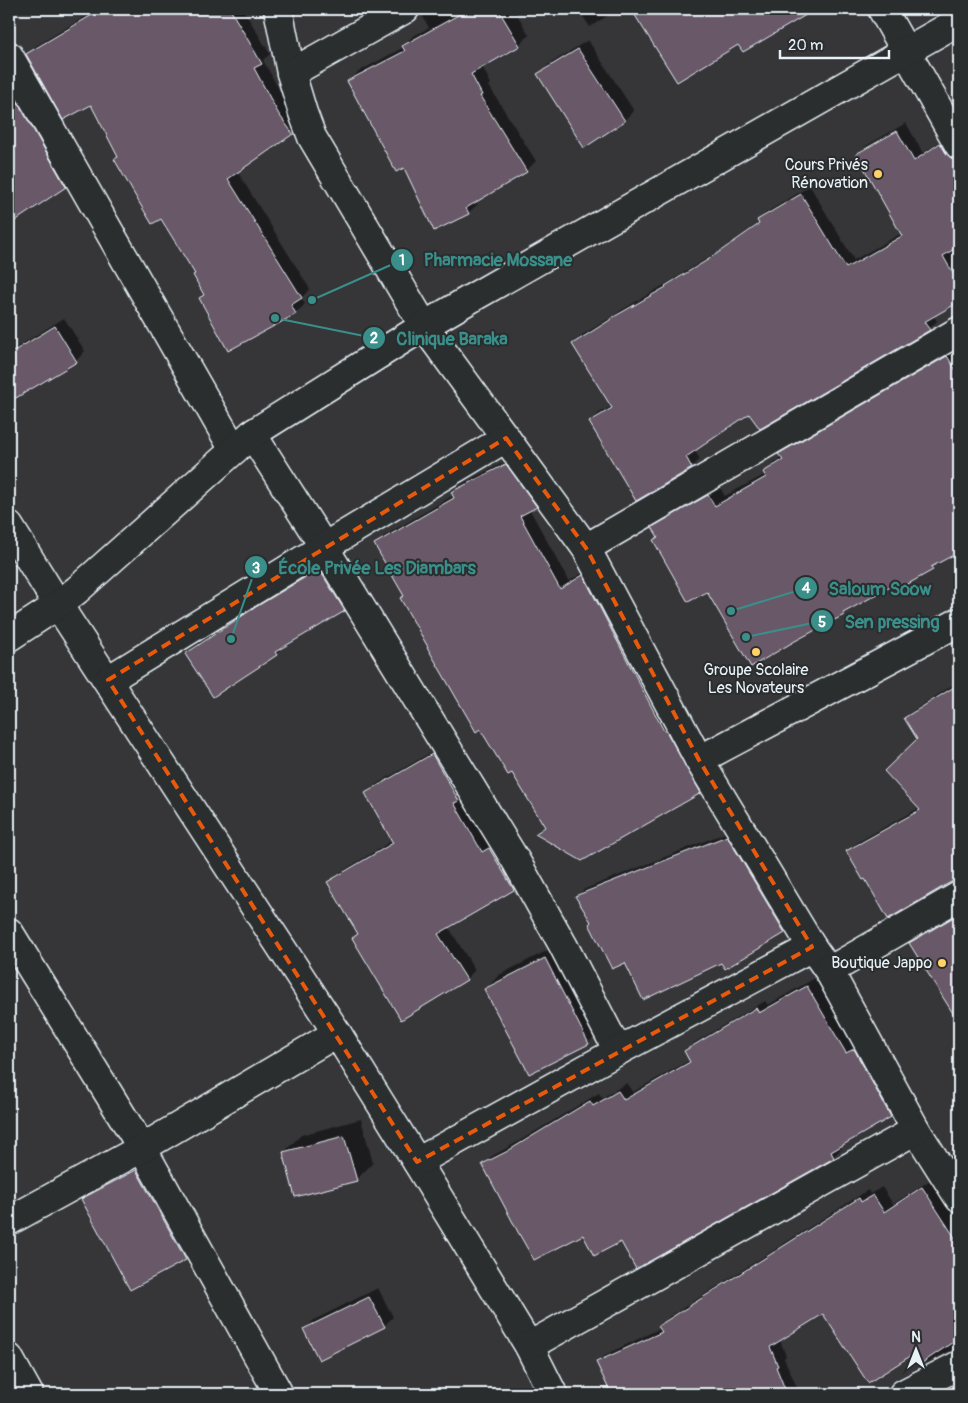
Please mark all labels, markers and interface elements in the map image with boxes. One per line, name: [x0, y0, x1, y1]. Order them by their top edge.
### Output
scale bar: [780, 28, 889, 60]
text: 20 m: [788, 36, 823, 55]
place label: Cours Privés Rénovation: [785, 155, 868, 193]
marker: Cours Privés Rénovation: [872, 168, 884, 180]
callout: Pharmacie Mossane: [389, 244, 583, 277]
text: Pharmacie Mossane: [424, 249, 573, 272]
text: 1: [399, 251, 405, 270]
callout: Clinique Baraka: [361, 322, 518, 355]
text: Clinique Baraka: [396, 328, 508, 351]
text: 2: [370, 329, 378, 348]
callout: École Privée Les Diambars: [243, 551, 486, 584]
text: École Privée Les Diambars: [278, 557, 477, 580]
text: 3: [252, 559, 260, 578]
callout: Saloum Soow: [793, 572, 941, 605]
text: Saloum Soow: [828, 578, 932, 601]
text: 4: [802, 579, 811, 598]
callout: Sen pressing: [809, 605, 949, 638]
text: Sen pressing: [845, 611, 939, 634]
text: 5: [818, 613, 826, 632]
marker: Groupe Scolaire Les Novateurs: [750, 646, 762, 658]
place label: Groupe Scolaire Les Novateurs: [704, 660, 809, 698]
place label: Boutique Jappo: [831, 953, 932, 973]
marker: Boutique Jappo: [936, 957, 948, 969]
north arrow: [890, 1326, 940, 1376]
text: N: [911, 1329, 921, 1346]

